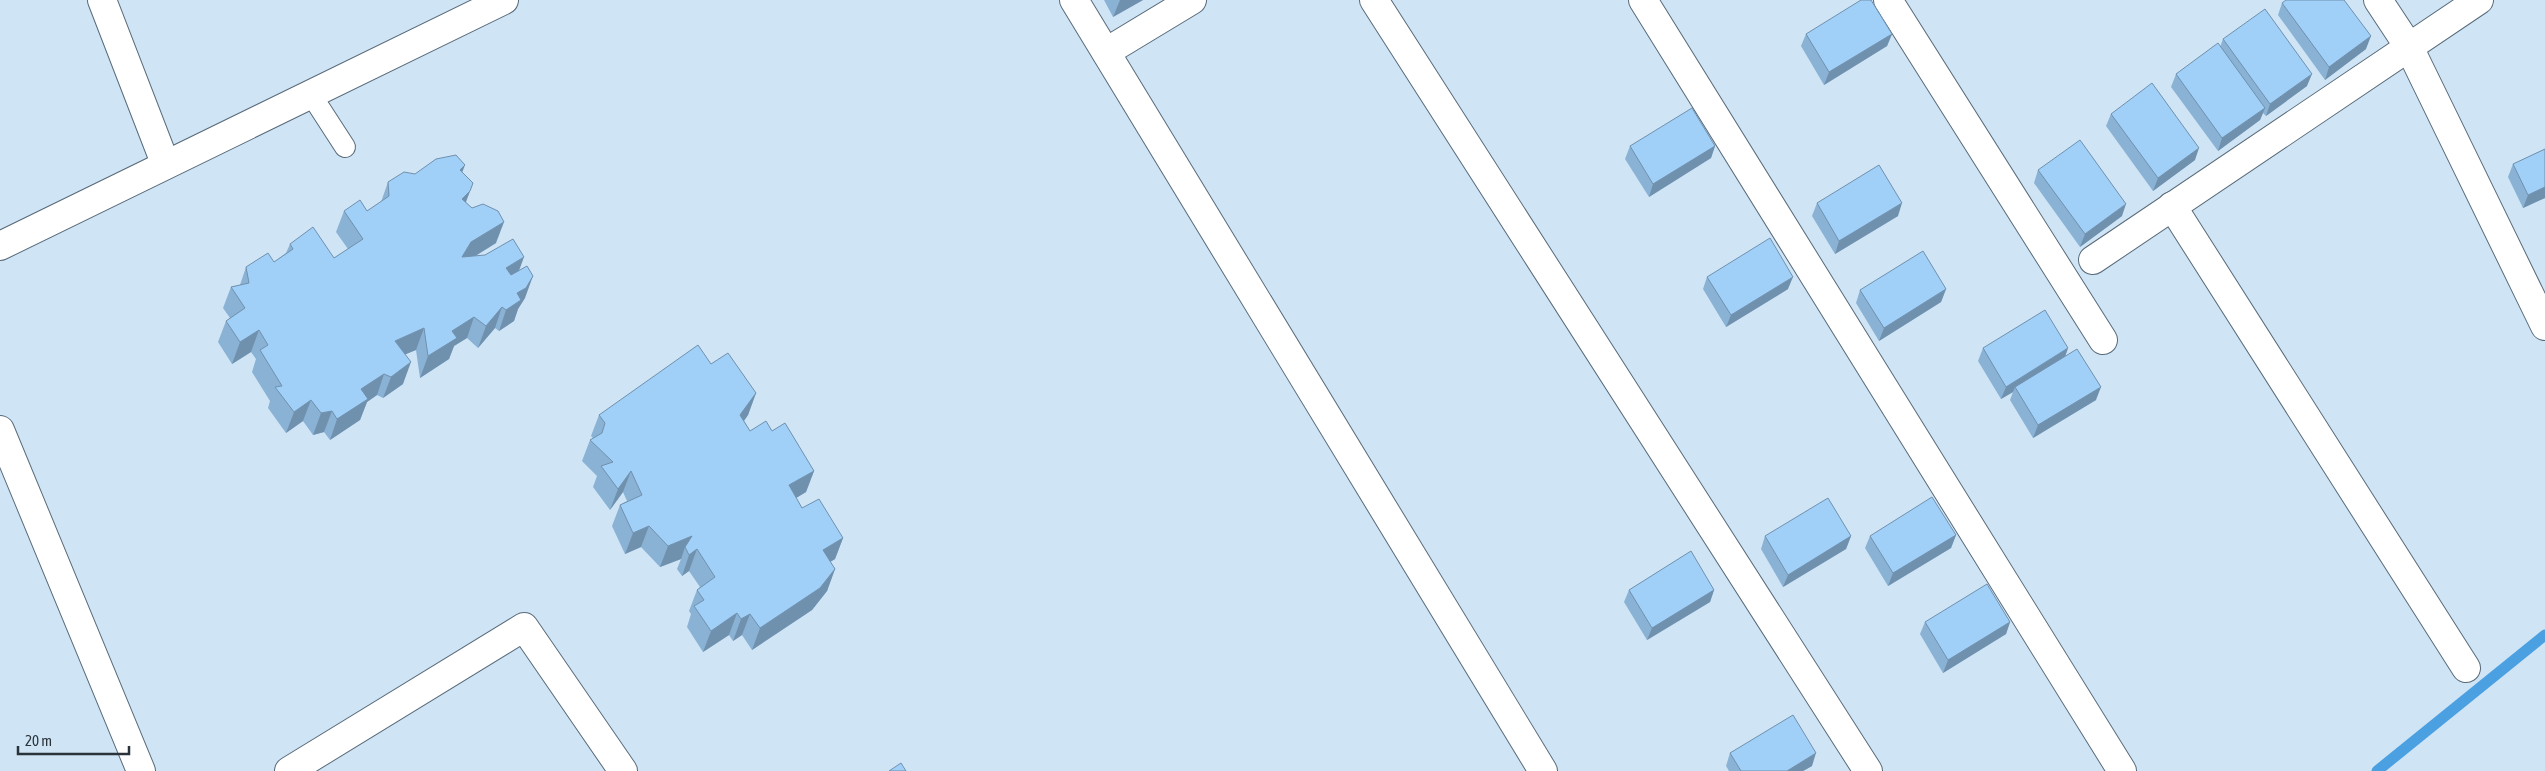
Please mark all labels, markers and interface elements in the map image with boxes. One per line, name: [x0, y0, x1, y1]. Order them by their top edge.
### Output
scale bar: [18, 724, 129, 756]
text: 20 m: [25, 732, 52, 749]

